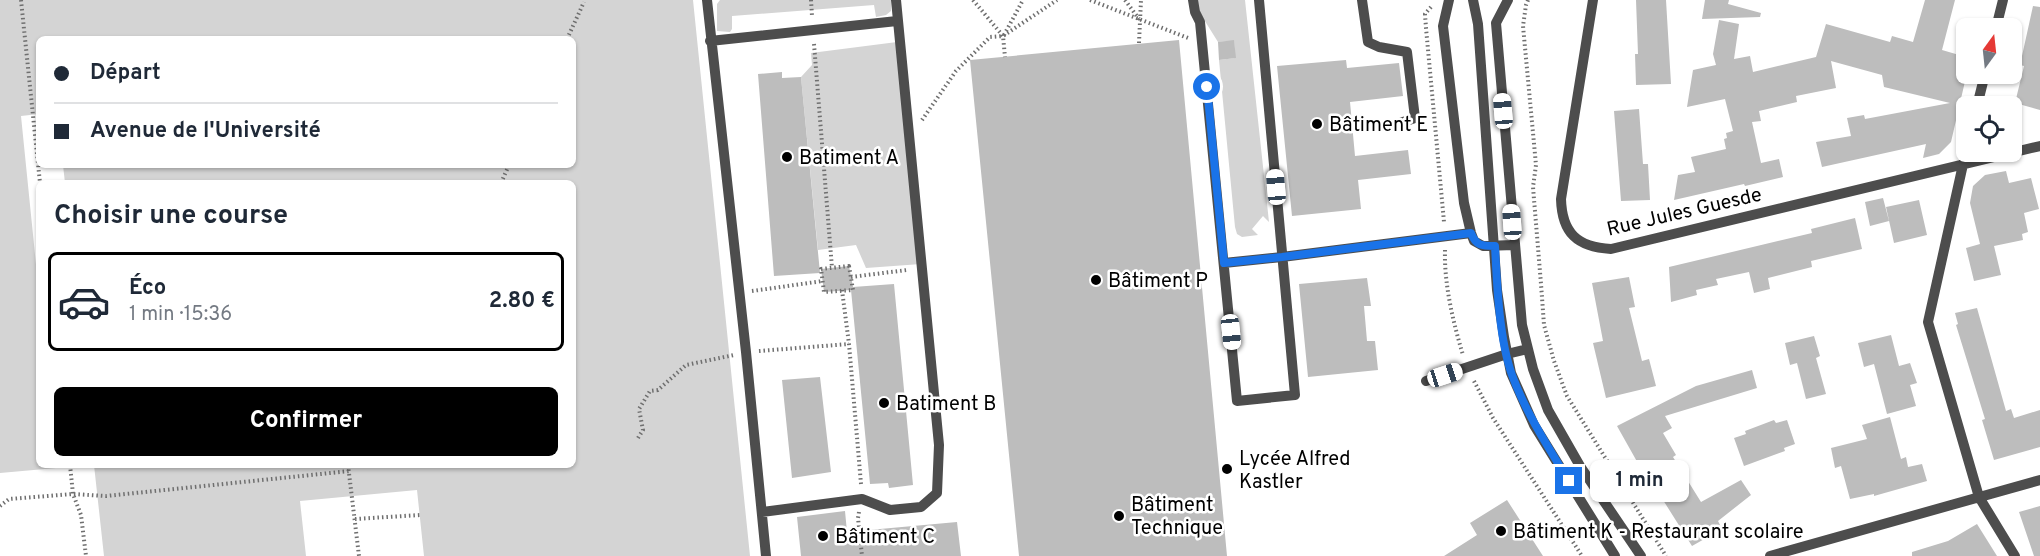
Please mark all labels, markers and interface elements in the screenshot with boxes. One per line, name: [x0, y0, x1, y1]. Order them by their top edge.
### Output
north arrow: [1956, 18, 2022, 84]
map controls: [1956, 18, 2022, 162]
text: Départ: [90, 60, 161, 87]
route start: [1193, 73, 1220, 100]
car: [1492, 92, 1514, 130]
button: locate: [1956, 96, 2022, 162]
place label: Bâtiment E: [1329, 113, 1428, 139]
marker: Bâtiment E: [1310, 117, 1324, 131]
text: Avenue de l'Université: [90, 118, 321, 145]
place label: Batiment A: [799, 146, 899, 172]
marker: Batiment A: [780, 150, 794, 164]
car: [1265, 168, 1287, 206]
street label: Rue Jules Guesde: [1604, 182, 1765, 243]
text: Choisir une course: [54, 199, 288, 233]
car: [1502, 203, 1522, 241]
place label: Bâtiment P: [1108, 269, 1208, 295]
marker: Bâtiment P: [1089, 273, 1103, 287]
icon: car: [57, 275, 111, 329]
text: Éco: [129, 275, 166, 302]
text: 2.80 €: [489, 288, 555, 315]
text: 1 min · 15:36: [129, 302, 232, 328]
car: [1220, 313, 1242, 351]
car: [1425, 361, 1465, 389]
button: Confirmer: [54, 387, 558, 456]
place label: Batiment B: [896, 392, 996, 418]
marker: Batiment B: [877, 396, 891, 410]
place label: Lycée Alfred Kastler: [1239, 447, 1351, 496]
callout: 1 min: [1590, 460, 1689, 502]
marker: Lycée Alfred Kastler: [1220, 462, 1234, 476]
route end: [1555, 467, 1582, 494]
text: 1 min: [1615, 468, 1664, 494]
place label: Bâtiment Technique: [1131, 493, 1223, 542]
marker: Bâtiment Technique: [1112, 509, 1126, 523]
place label: Bâtiment K - Restaurant scolaire: [1513, 520, 1803, 546]
marker: Bâtiment K - Restaurant scolaire: [1494, 524, 1508, 538]
place label: Bâtiment C: [835, 525, 935, 551]
marker: Bâtiment C: [816, 529, 830, 543]

